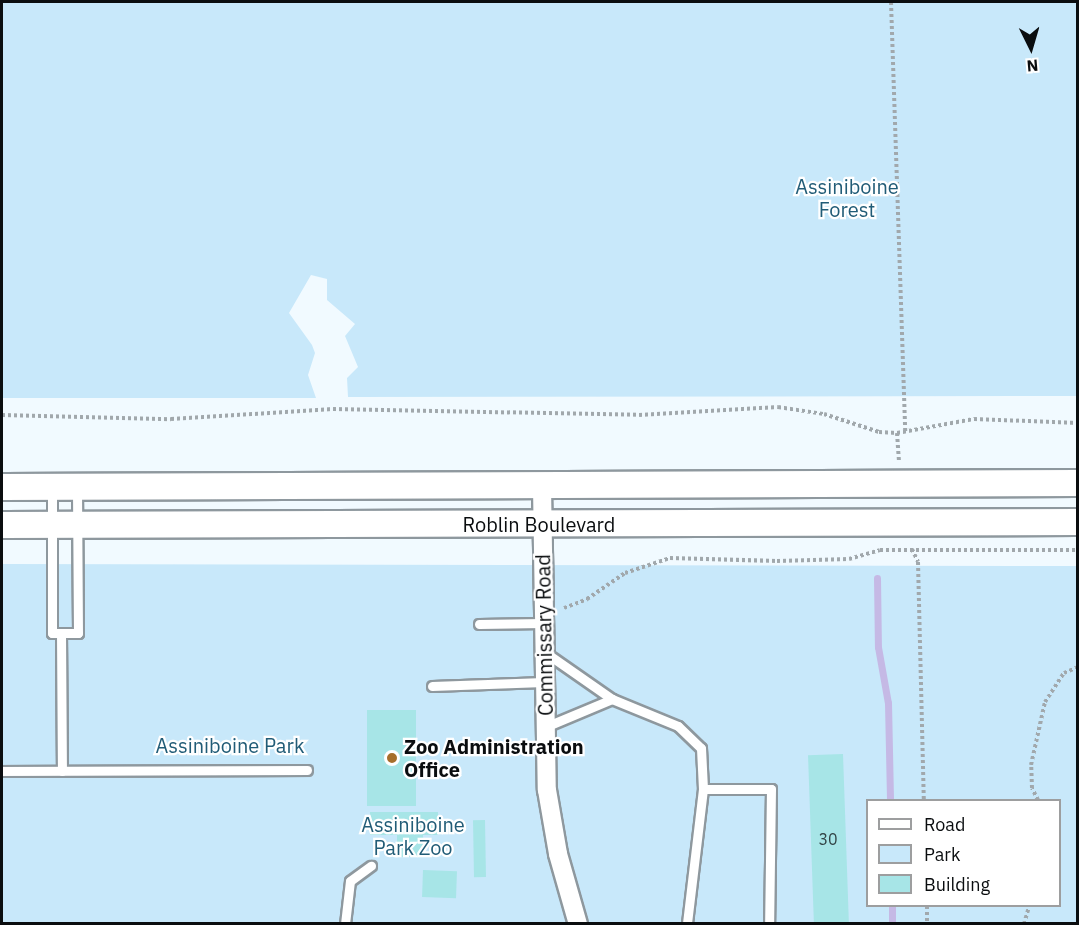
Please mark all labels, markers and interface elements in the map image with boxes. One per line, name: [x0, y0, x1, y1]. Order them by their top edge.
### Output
north arrow: [1001, 18, 1061, 78]
text: N: [1026, 55, 1039, 76]
park label: Assiniboine Forest: [795, 175, 899, 222]
street label: Roblin Boulevard: [463, 512, 615, 536]
street label: Commissary Road: [531, 554, 557, 716]
park label: Assiniboine Park: [156, 733, 304, 757]
place label: Zoo Administration Office: [404, 734, 584, 781]
marker: Zoo Administration Office: [385, 751, 399, 765]
legend: [866, 799, 1061, 907]
park label: Assiniboine Park Zoo: [361, 812, 465, 859]
text: Road: [924, 813, 965, 836]
house number: 30: [818, 829, 838, 849]
text: Park: [924, 843, 960, 866]
text: Building: [924, 873, 990, 896]

